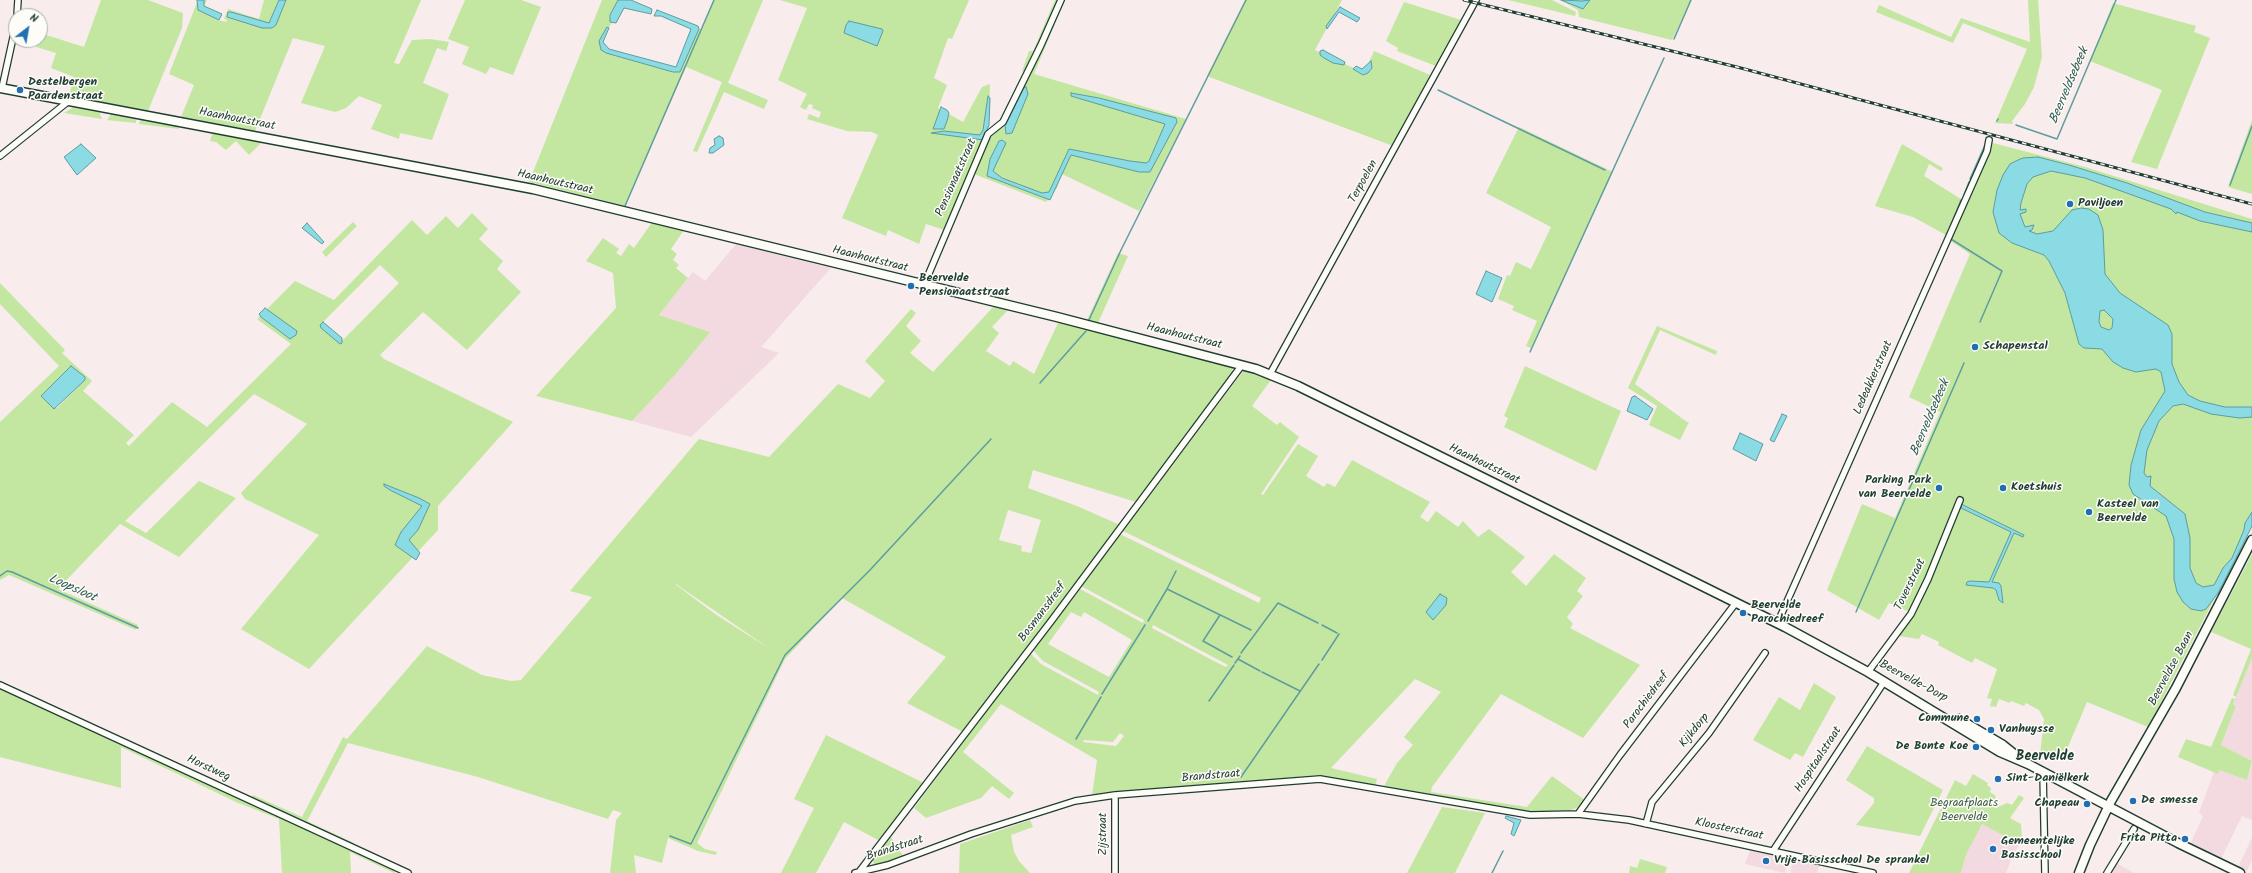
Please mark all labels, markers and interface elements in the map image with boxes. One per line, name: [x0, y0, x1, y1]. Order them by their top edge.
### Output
north arrow: [8, 8, 48, 48]
text: N: [26, 9, 41, 28]
water label: Beerveldsebeek: [2047, 46, 2093, 126]
place label: Destelbergen Paardenstraat: [28, 76, 103, 104]
marker: Destelbergen Paardenstraat: [15, 85, 25, 95]
street label: Haanhoutstraat: [198, 106, 276, 134]
street label: Pensionaatstraat: [933, 137, 981, 219]
street label: Terpoelen: [1346, 158, 1382, 206]
street label: Haanhoutstraat: [516, 167, 594, 199]
place label: Paviljoen: [2078, 197, 2123, 211]
marker: Paviljoen: [2065, 199, 2075, 209]
street label: Haanhoutstraat: [831, 244, 909, 276]
place label: Beervelde Pensionaatstraat: [919, 272, 1010, 300]
marker: Beervelde Pensionaatstraat: [906, 281, 916, 291]
street label: Haanhoutstraat: [1145, 321, 1223, 353]
street label: Ledeakkerstraat: [1851, 339, 1897, 417]
place label: Schapenstal: [1983, 340, 2048, 354]
marker: Schapenstal: [1970, 342, 1980, 352]
water label: Beerveldsebeek: [1908, 378, 1954, 458]
street label: Haanhoutstraat: [1446, 442, 1522, 488]
place label: Parking Park van Beervelde: [1859, 474, 1931, 502]
place label: Koetshuis: [2011, 481, 2062, 495]
marker: Parking Park van Beervelde: [1934, 483, 1944, 493]
marker: Koetshuis: [1998, 483, 2008, 493]
place label: Kasteel van Beervelde: [2097, 498, 2159, 526]
marker: Kasteel van Beervelde: [2084, 507, 2094, 517]
street label: Toverstraat: [1892, 557, 1930, 613]
water label: Loopsloot: [46, 572, 98, 606]
street label: Bosmansdreef: [1016, 581, 1070, 645]
place label: Beervelde Parochiedreef: [1751, 599, 1823, 627]
marker: Beervelde Parochiedreef: [1738, 608, 1748, 618]
street label: Beerveldse Baan: [2146, 629, 2198, 709]
street label: Beervelde-Dorp: [1876, 658, 1950, 706]
street label: Parochiedreef: [1621, 670, 1673, 732]
street label: Kijkdorp: [1677, 711, 1713, 751]
place label: Commune: [1918, 712, 1969, 726]
marker: Commune: [1972, 714, 1982, 724]
place label: Vanhuysse: [1999, 723, 2054, 737]
street label: Hospitaalstraat: [1792, 724, 1846, 796]
marker: Vanhuysse: [1986, 725, 1996, 735]
place label: De Bonte Koe: [1895, 740, 1968, 754]
marker: De Bonte Koe: [1971, 742, 1981, 752]
district label: Beervelde: [2016, 750, 2074, 766]
street label: Horstweg: [184, 753, 232, 785]
street label: Brandstraat: [1181, 767, 1241, 787]
place label: Sint-Daniëlkerk: [2006, 772, 2089, 786]
marker: Sint-Daniëlkerk: [1993, 774, 2003, 784]
place label: De smesse: [2141, 794, 2198, 808]
marker: De smesse: [2128, 796, 2138, 806]
park label: Begraafplaats Beervelde: [1930, 797, 1998, 825]
place label: Chapeau: [2034, 797, 2079, 811]
marker: Chapeau: [2082, 799, 2092, 809]
street label: Zijstraat: [1097, 813, 1111, 855]
street label: Kloosterstraat: [1693, 816, 1765, 844]
place label: Frita Pitta: [2120, 832, 2177, 846]
street label: Brandstraat: [865, 833, 925, 865]
marker: Frita Pitta: [2180, 834, 2190, 844]
place label: Gemeentelijke Basisschool: [2001, 835, 2075, 863]
marker: Gemeentelijke Basisschool: [1988, 844, 1998, 854]
place label: Vrije Basisschool De sprankel: [1774, 854, 1929, 868]
marker: Vrije Basisschool De sprankel: [1761, 856, 1771, 866]

